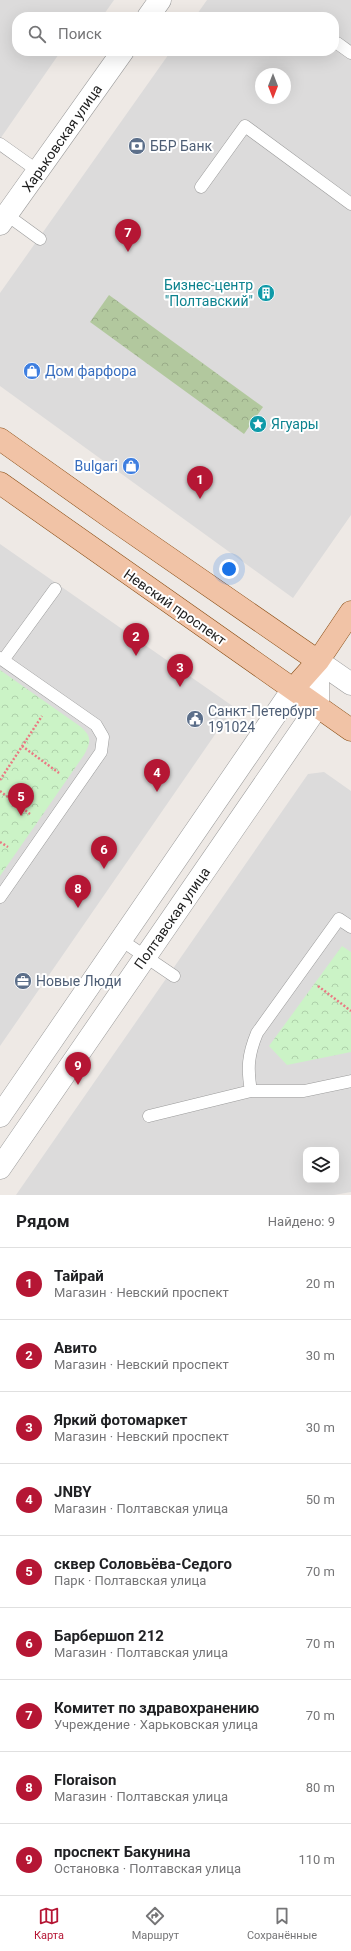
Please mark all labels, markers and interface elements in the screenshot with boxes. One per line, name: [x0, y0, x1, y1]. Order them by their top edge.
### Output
search box: [12, 12, 339, 56]
icon: search: [26, 23, 48, 45]
text: Поиск: [58, 25, 102, 43]
north arrow: [255, 68, 291, 104]
street label: Харьковская улица: [19, 81, 105, 195]
bank icon: ББР Банк: [127, 136, 147, 156]
place label: ББР Банк: [150, 138, 212, 154]
pin: 7: [115, 219, 141, 252]
place label: Бизнес-центр "Полтавский": [164, 277, 253, 309]
building icon: Бизнес-центр "Полтавский": [256, 283, 276, 303]
shop icon: Дом фарфора: [22, 361, 42, 381]
place label: Дом фарфора: [45, 363, 137, 379]
place icon: Ягуары: [248, 414, 268, 434]
place label: Ягуары: [271, 416, 319, 432]
shop icon: Bulgari: [121, 456, 141, 476]
place label: Bulgari: [75, 458, 118, 474]
pin: 1: [187, 466, 213, 499]
your location: [219, 559, 239, 579]
street label: Невский проспект: [121, 566, 229, 648]
pin: 2: [123, 623, 149, 656]
pin: 3: [167, 654, 193, 687]
place label: Санкт-Петербург 191024: [208, 703, 318, 735]
public building icon: Санкт-Петербург 191024: [185, 709, 205, 729]
pin: 4: [144, 759, 170, 792]
pin: 5: [8, 783, 34, 816]
pin: 6: [91, 836, 117, 869]
street label: Полтавская улица: [131, 864, 213, 972]
pin: 8: [65, 875, 91, 908]
office icon: Новые Люди: [13, 971, 33, 991]
place label: Новые Люди: [36, 973, 122, 989]
pin: 9: [65, 1052, 91, 1085]
map controls: [303, 1147, 339, 1183]
button: layers: [303, 1147, 339, 1183]
text: Рядом: [16, 1211, 70, 1231]
text: Найдено: 9: [268, 1214, 335, 1229]
text: Тайрай: [54, 1267, 104, 1285]
text: 1: [25, 1276, 33, 1291]
text: 20 m: [306, 1276, 335, 1291]
text: Магазин · Невский проспект: [54, 1285, 229, 1300]
text: Авито: [54, 1339, 97, 1357]
text: 2: [25, 1348, 33, 1363]
text: 30 m: [306, 1348, 335, 1363]
text: Магазин · Невский проспект: [54, 1357, 229, 1372]
text: Яркий фотомаркет: [54, 1411, 187, 1429]
text: 3: [25, 1420, 33, 1435]
text: 30 m: [306, 1420, 335, 1435]
text: Магазин · Невский проспект: [54, 1429, 229, 1444]
text: JNBY: [54, 1483, 91, 1501]
text: 4: [25, 1492, 33, 1507]
text: 50 m: [306, 1492, 335, 1507]
text: Магазин · Полтавская улица: [54, 1501, 228, 1516]
text: сквер Соловьёва-Седого: [54, 1555, 232, 1573]
text: 5: [25, 1564, 33, 1579]
text: 70 m: [306, 1564, 335, 1579]
text: Парк · Полтавская улица: [54, 1573, 206, 1588]
text: Барбершоп 212: [54, 1627, 164, 1645]
text: 6: [25, 1636, 33, 1651]
text: 70 m: [306, 1636, 335, 1651]
text: Магазин · Полтавская улица: [54, 1645, 228, 1660]
text: Комитет по здравохранению: [54, 1699, 259, 1717]
text: 7: [25, 1708, 33, 1723]
text: 70 m: [306, 1708, 335, 1723]
text: Учреждение · Харьковская улица: [54, 1717, 258, 1732]
text: Floraison: [54, 1771, 117, 1789]
text: 8: [25, 1780, 33, 1795]
text: 80 m: [306, 1780, 335, 1795]
text: Магазин · Полтавская улица: [54, 1789, 228, 1804]
text: проспект Бакунина: [54, 1843, 191, 1861]
text: 9: [25, 1852, 33, 1867]
text: 110 m: [298, 1852, 335, 1867]
text: Остановка · Полтавская улица: [54, 1861, 241, 1876]
tab: Карта: [34, 1905, 64, 1942]
tab: Маршрут: [132, 1905, 179, 1942]
tab: Сохранённые: [247, 1905, 317, 1942]

